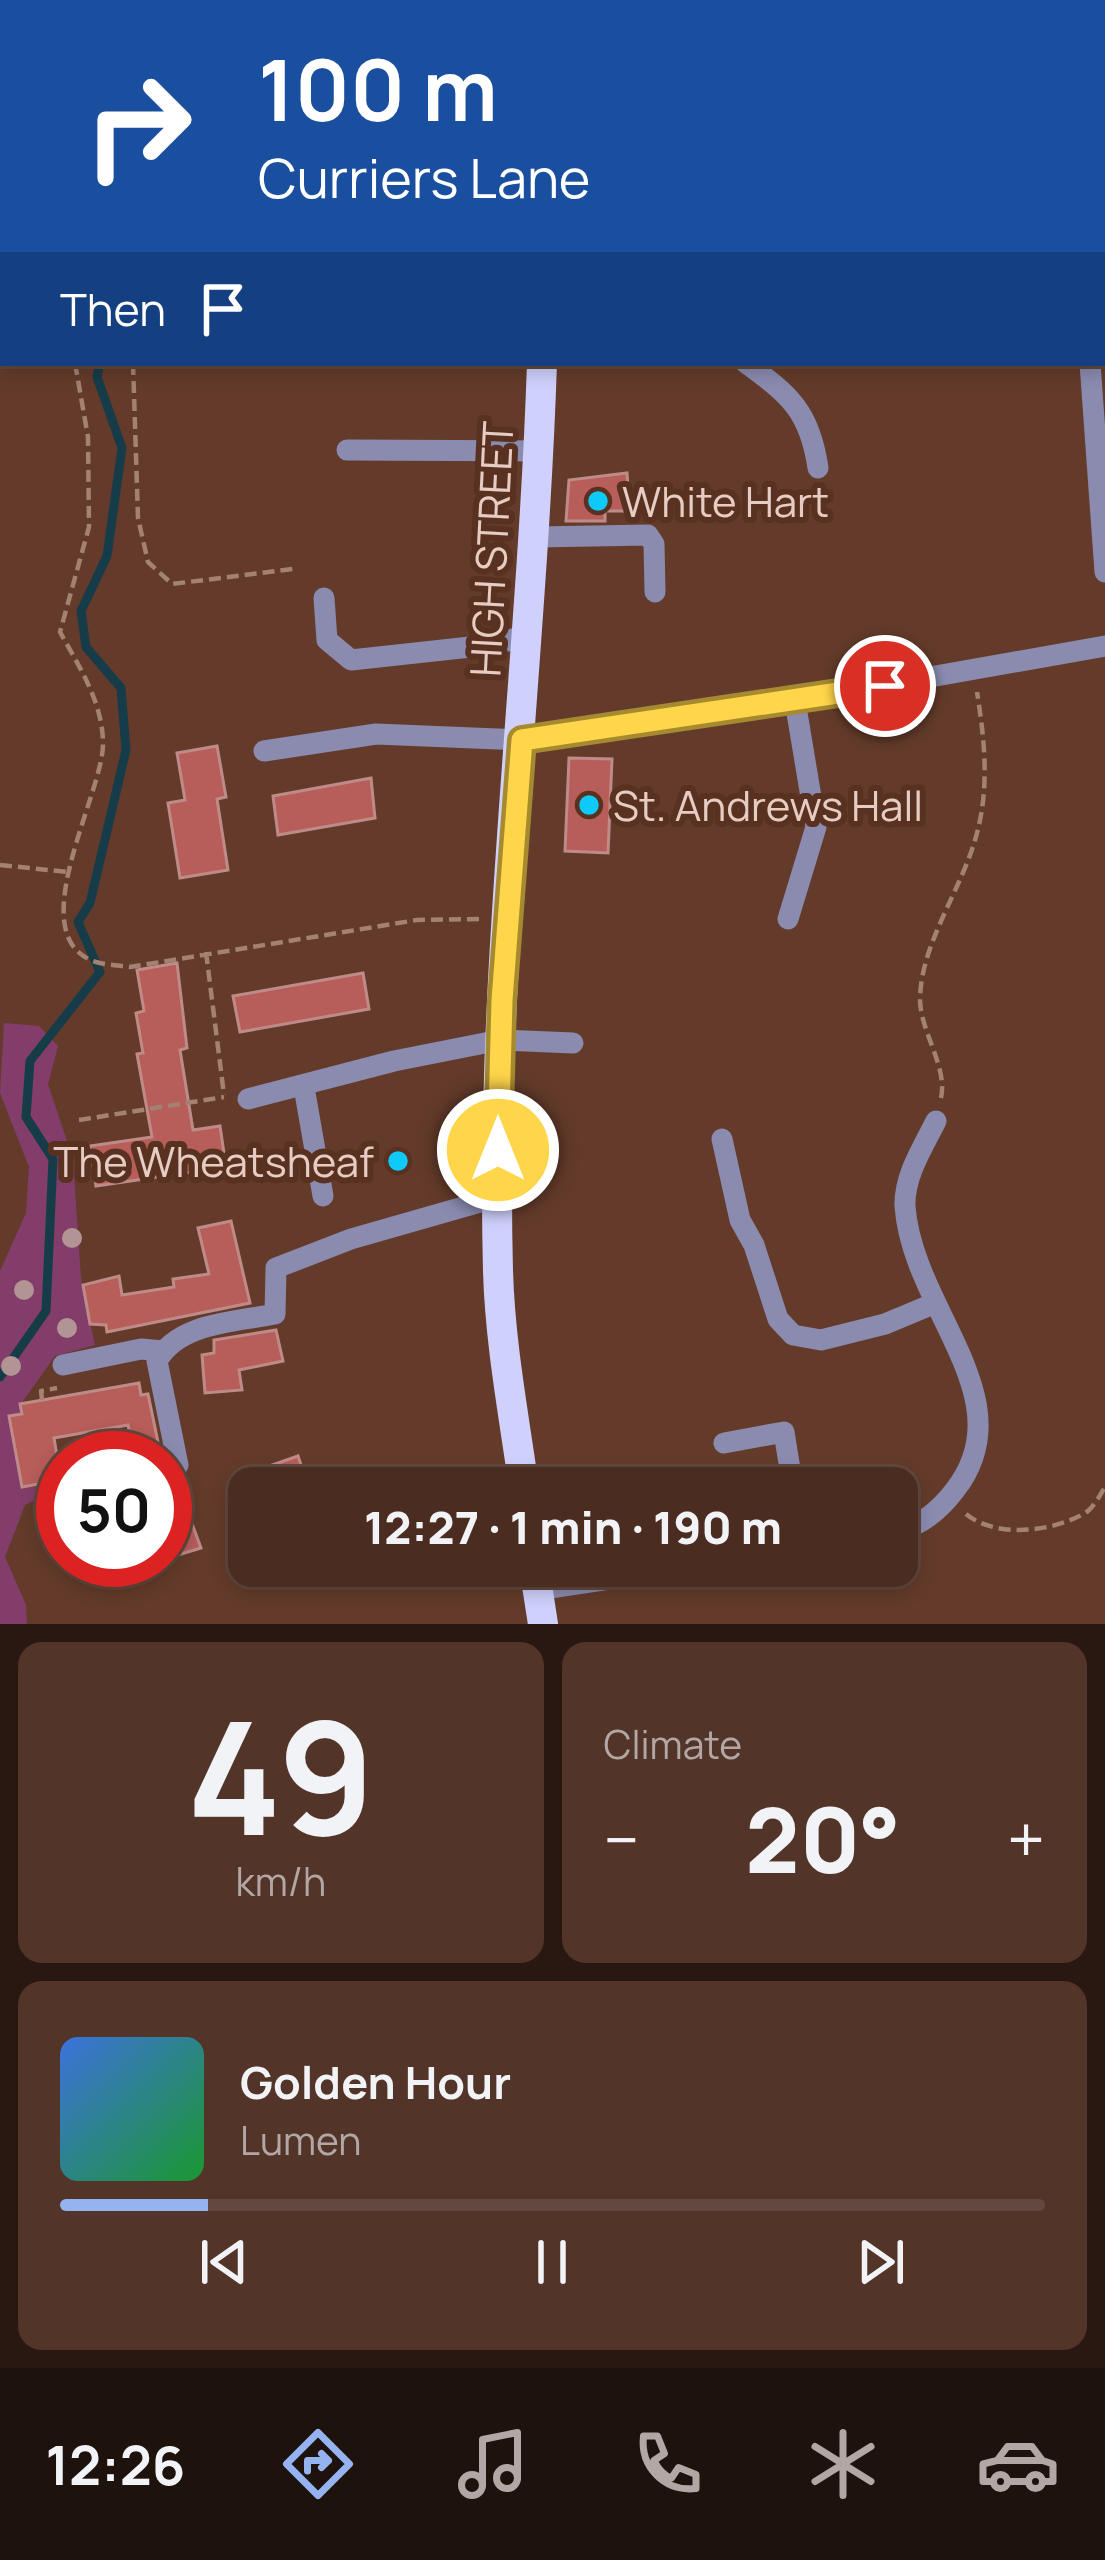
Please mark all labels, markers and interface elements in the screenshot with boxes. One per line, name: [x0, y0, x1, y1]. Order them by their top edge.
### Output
text: 100 m: [258, 31, 498, 146]
icon: right: [60, 48, 216, 204]
text: Curriers Lane: [258, 140, 590, 214]
icon: arrive: [190, 276, 256, 342]
text: Then: [60, 278, 166, 340]
street label: HIGH STREET: [455, 420, 527, 678]
place label: White Hart: [622, 472, 829, 530]
marker: White Hart: [585, 488, 611, 514]
pin: [834, 635, 936, 737]
icon: arrive: [852, 653, 918, 719]
place label: St. Andrews Hall: [613, 776, 923, 834]
marker: St. Andrews Hall: [576, 792, 602, 818]
position arrow: [435, 1087, 561, 1213]
place label: The Wheatsheaf: [53, 1132, 374, 1190]
marker: The Wheatsheaf: [385, 1148, 411, 1174]
speed limit sign: 50: [36, 1431, 192, 1587]
text: 12:27 · 1 min · 190 m: [364, 1496, 782, 1558]
text: 49: [187, 1669, 375, 1882]
text: Climate: [604, 1717, 742, 1771]
text: 20°: [745, 1777, 901, 1900]
text: −: [604, 1794, 639, 1884]
text: +: [1007, 1794, 1045, 1884]
text: km/h: [235, 1854, 326, 1908]
text: Golden Hour: [240, 2051, 511, 2113]
text: Lumen: [240, 2113, 361, 2167]
icon: previous: [191, 2229, 257, 2295]
icon: pause: [519, 2229, 585, 2295]
icon: next: [848, 2229, 914, 2295]
icon: directions: [276, 2422, 360, 2506]
icon: music: [451, 2422, 535, 2506]
icon: phone: [626, 2422, 710, 2506]
icon: climate: [801, 2422, 885, 2506]
icon: car: [976, 2422, 1060, 2506]
text: 12:26: [45, 2427, 185, 2501]

